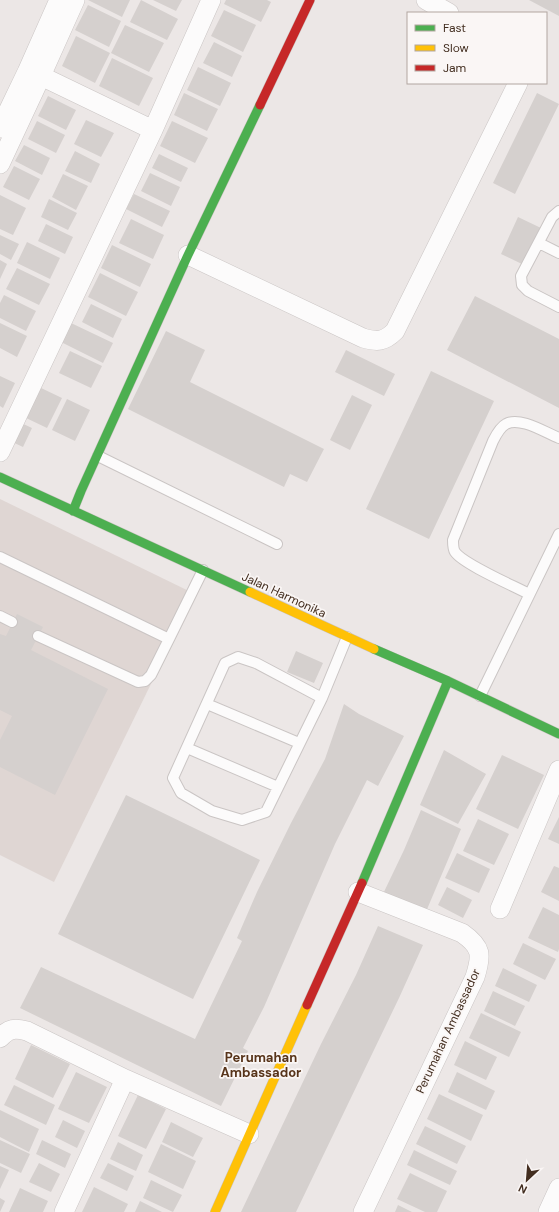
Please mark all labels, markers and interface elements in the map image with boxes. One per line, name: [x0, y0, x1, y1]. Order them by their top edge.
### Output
legend: [407, 12, 547, 84]
text: Fast: [443, 20, 466, 36]
text: Slow: [443, 40, 469, 56]
text: Jam: [443, 60, 466, 76]
street label: Jalan Harmonika: [239, 569, 329, 621]
street label: Perumahan Ambassador: [412, 966, 484, 1096]
district label: Perumahan Ambassador: [221, 1049, 302, 1081]
north arrow: [507, 1160, 547, 1200]
text: N: [516, 1181, 529, 1197]

